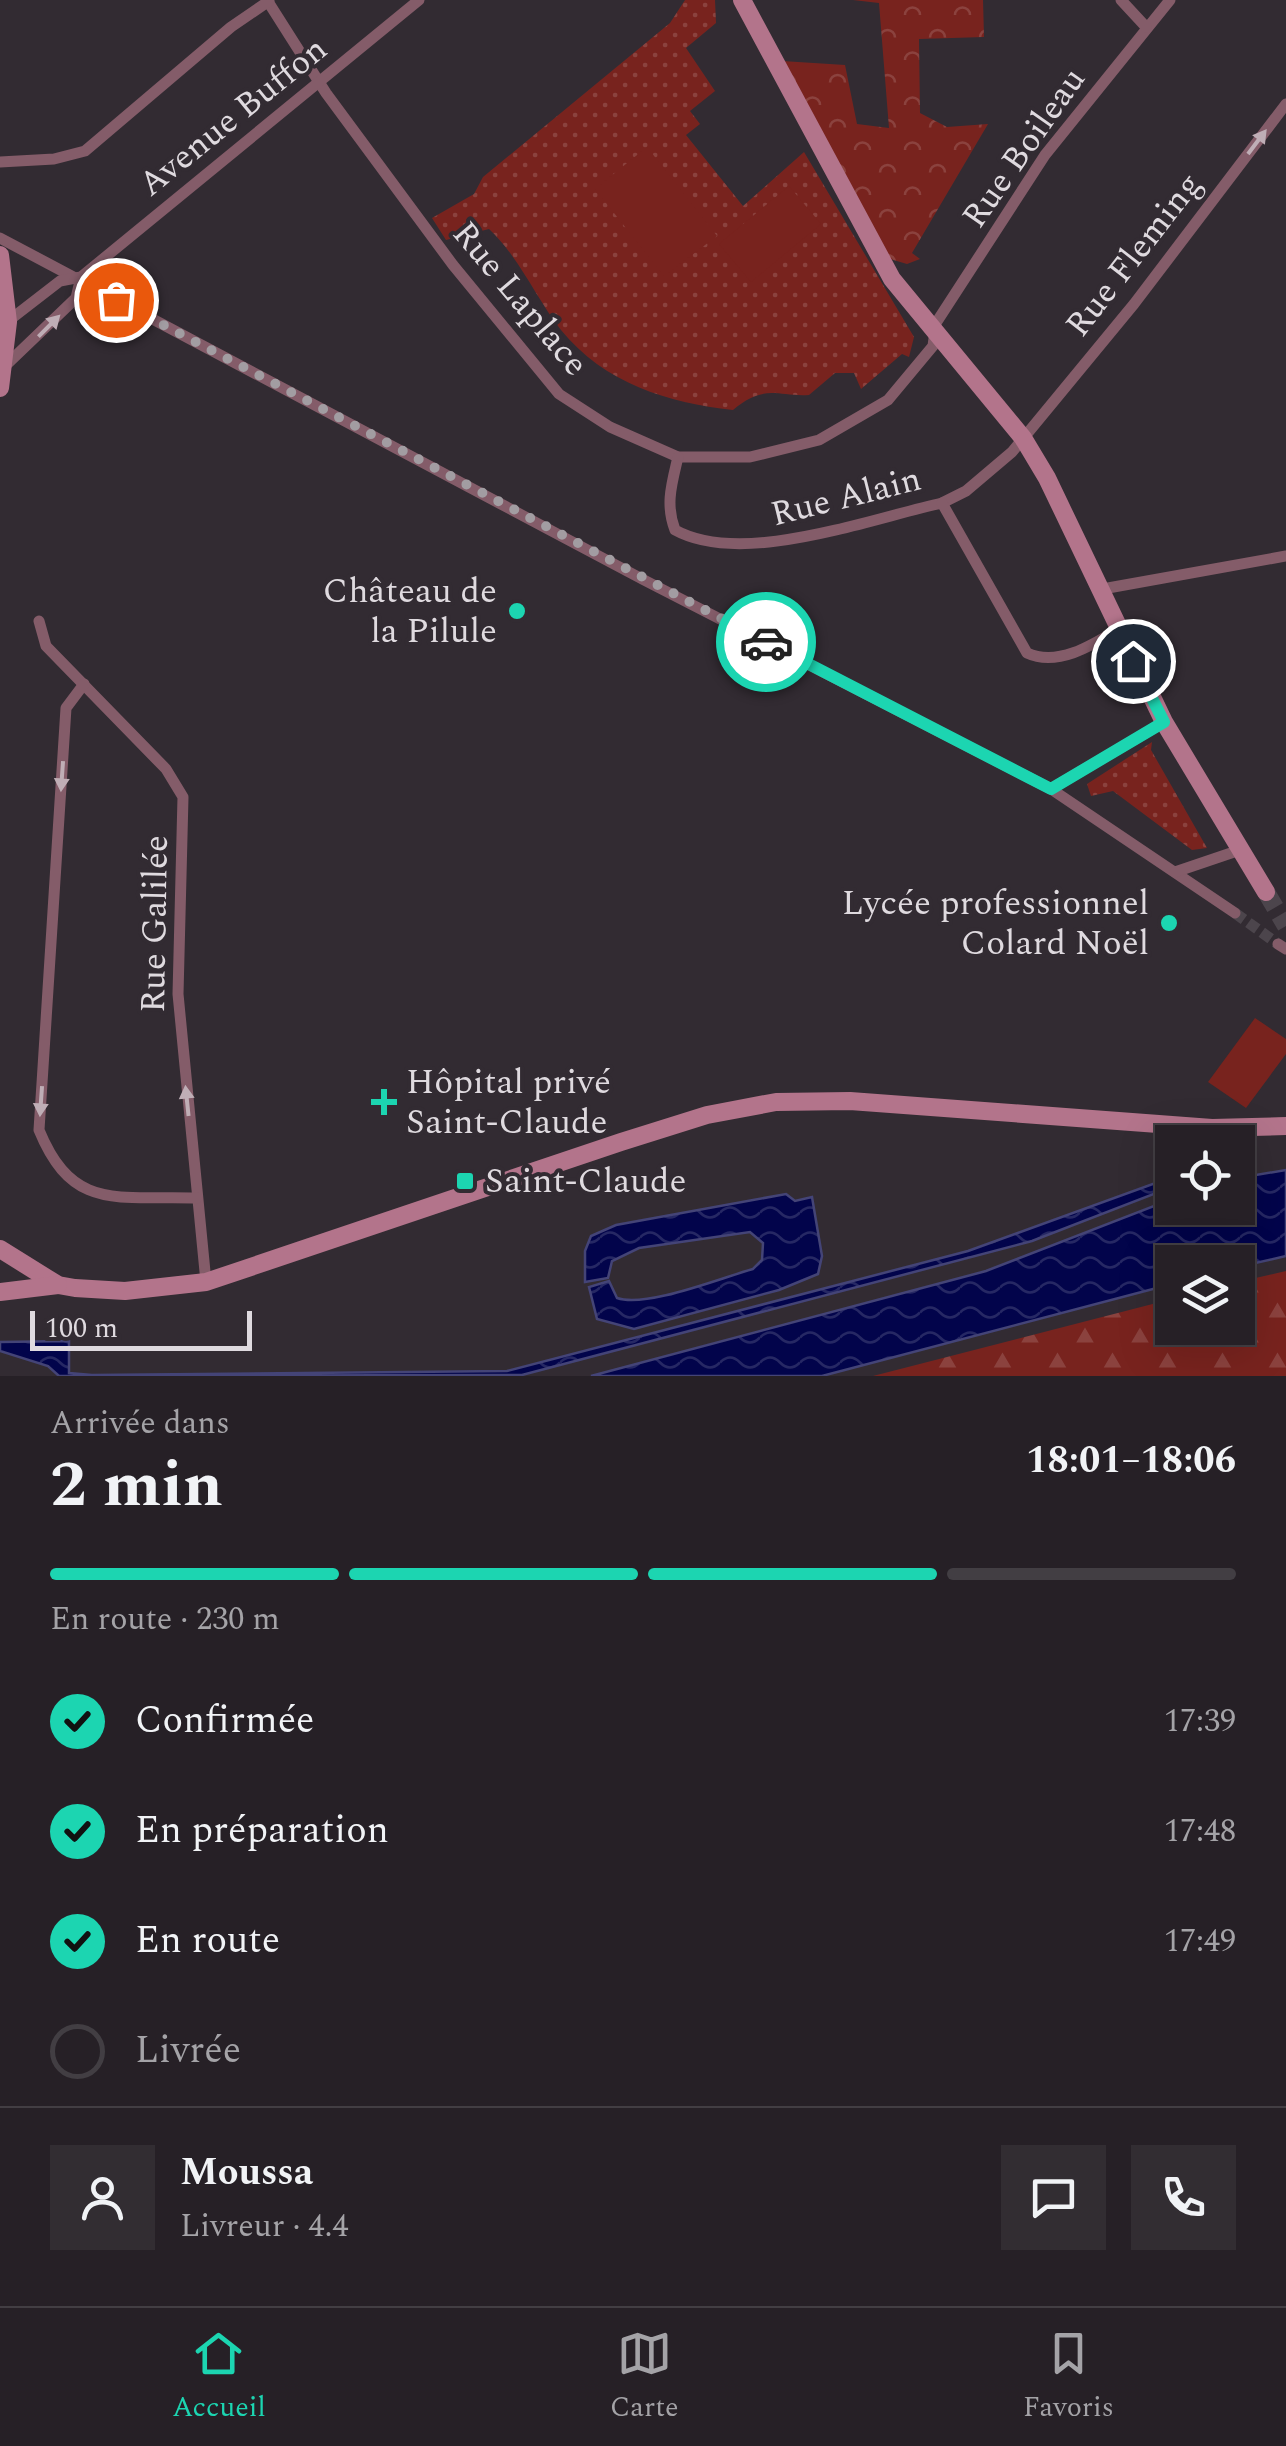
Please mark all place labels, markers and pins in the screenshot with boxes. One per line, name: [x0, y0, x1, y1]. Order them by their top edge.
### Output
pin: [74, 258, 159, 343]
place label: Château de la Pilule: [323, 565, 497, 658]
marker: Château de la Pilule: [506, 600, 528, 622]
pin: [1091, 619, 1176, 704]
place label: Lycée professionnel Colard Noël: [842, 877, 1149, 970]
marker: Lycée professionnel Colard Noël: [1158, 912, 1180, 934]
place label: Hôpital privé Saint-Claude: [406, 1056, 611, 1149]
marker: Hôpital privé Saint-Claude: [371, 1089, 397, 1115]
place label: Saint-Claude: [485, 1155, 687, 1208]
marker: Saint-Claude: [454, 1170, 476, 1192]

